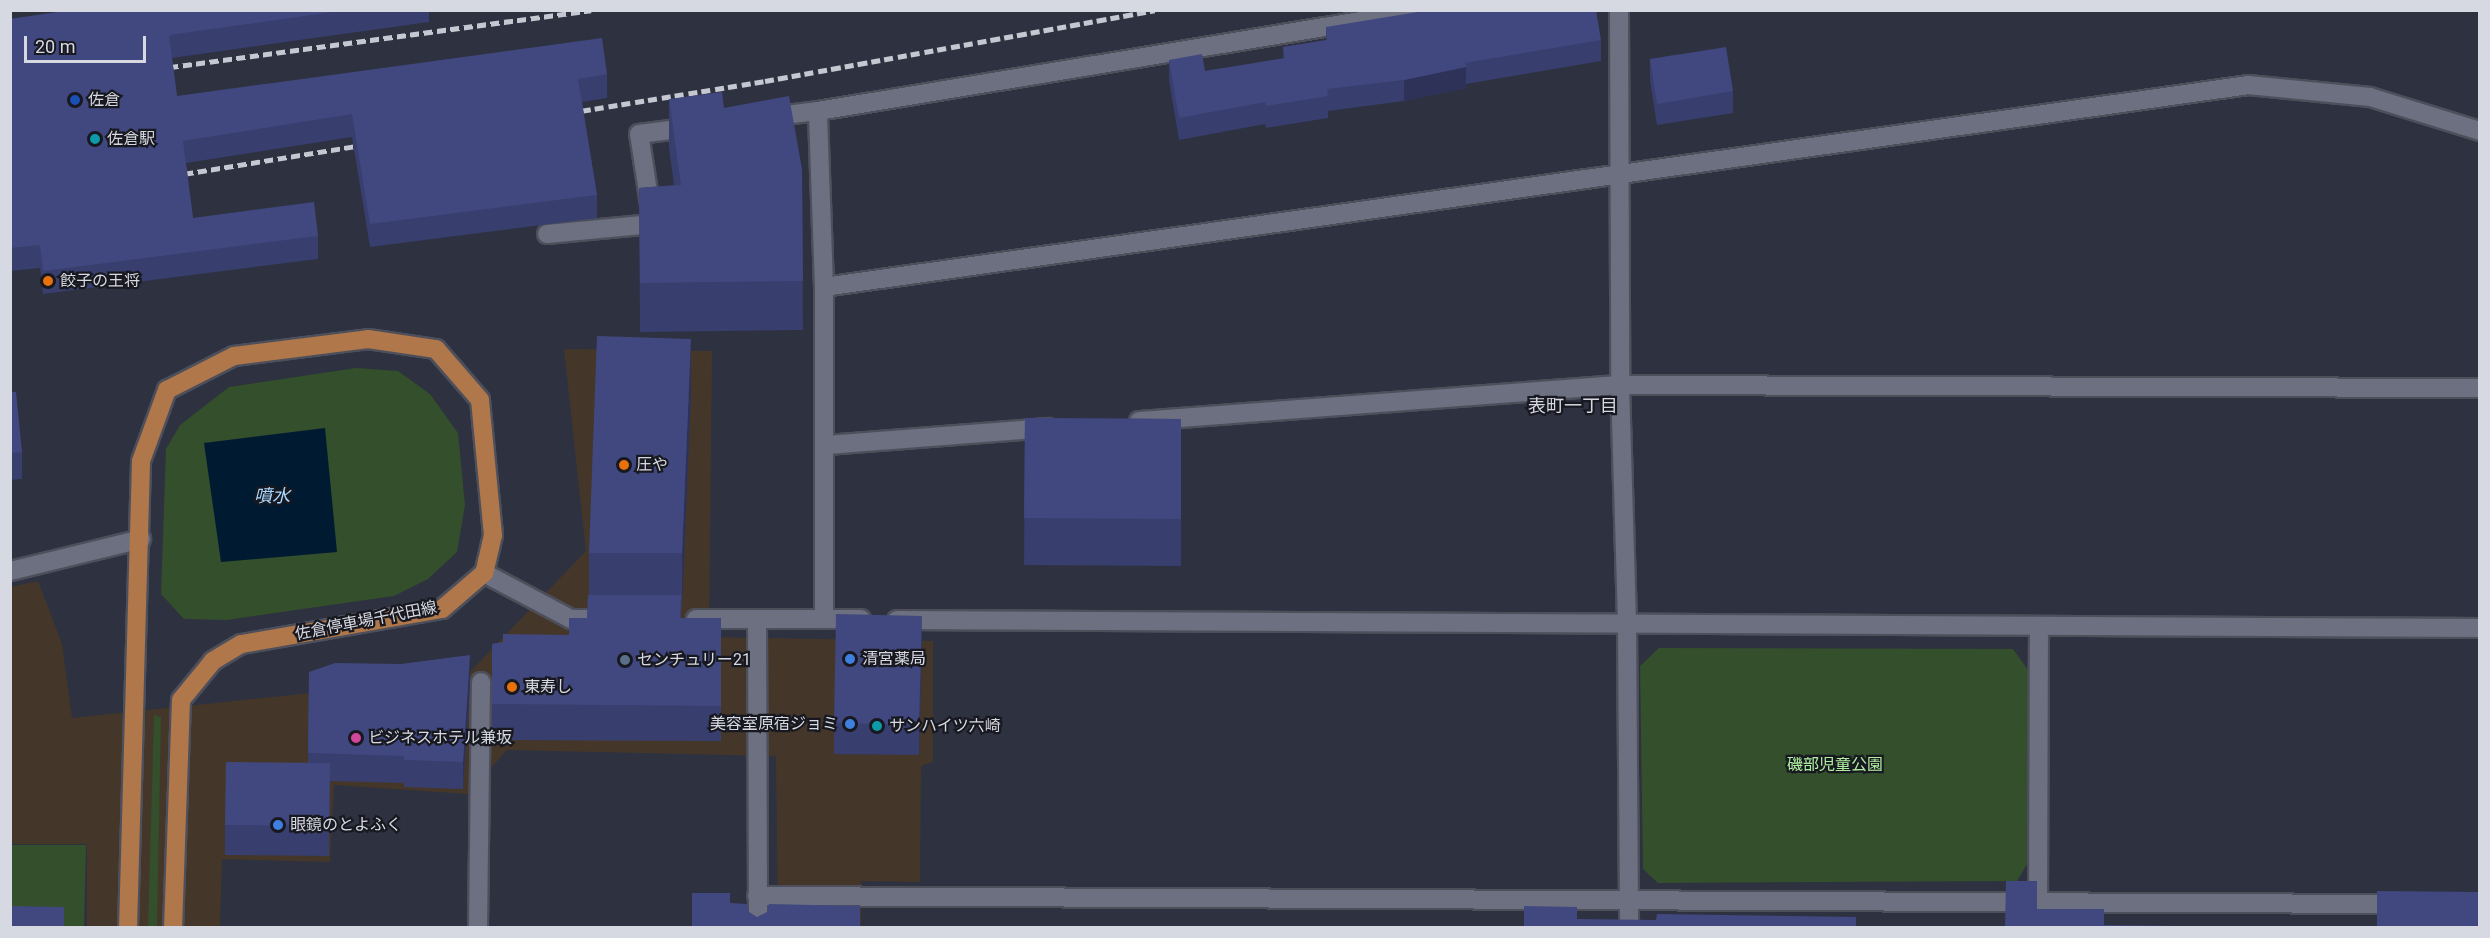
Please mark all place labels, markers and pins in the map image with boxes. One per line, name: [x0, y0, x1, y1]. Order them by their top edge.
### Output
place label: 佐倉: [88, 90, 120, 110]
marker: 佐倉: [66, 91, 84, 109]
place label: 佐倉駅: [107, 129, 155, 149]
marker: 佐倉駅: [88, 132, 102, 146]
place label: 餃子の王将: [60, 271, 140, 291]
marker: 餃子の王将: [41, 274, 55, 288]
place label: 圧や: [636, 455, 668, 475]
marker: 圧や: [617, 458, 631, 472]
place label: 清宮薬局: [862, 649, 926, 669]
place label: センチュリー21: [637, 650, 751, 670]
marker: 清宮薬局: [843, 652, 857, 666]
marker: センチュリー21: [618, 653, 632, 667]
place label: 東寿し: [524, 677, 572, 697]
marker: 東寿し: [505, 680, 519, 694]
place label: 美容室原宿ジョミ: [710, 714, 838, 734]
place label: サンハイツ六崎: [889, 716, 1001, 736]
marker: 美容室原宿ジョミ: [843, 717, 857, 731]
marker: サンハイツ六崎: [870, 719, 884, 733]
place label: ビジネスホテル兼坂: [368, 728, 512, 748]
marker: ビジネスホテル兼坂: [349, 731, 363, 745]
place label: 眼鏡のとよふく: [290, 815, 402, 835]
marker: 眼鏡のとよふく: [271, 818, 285, 832]

